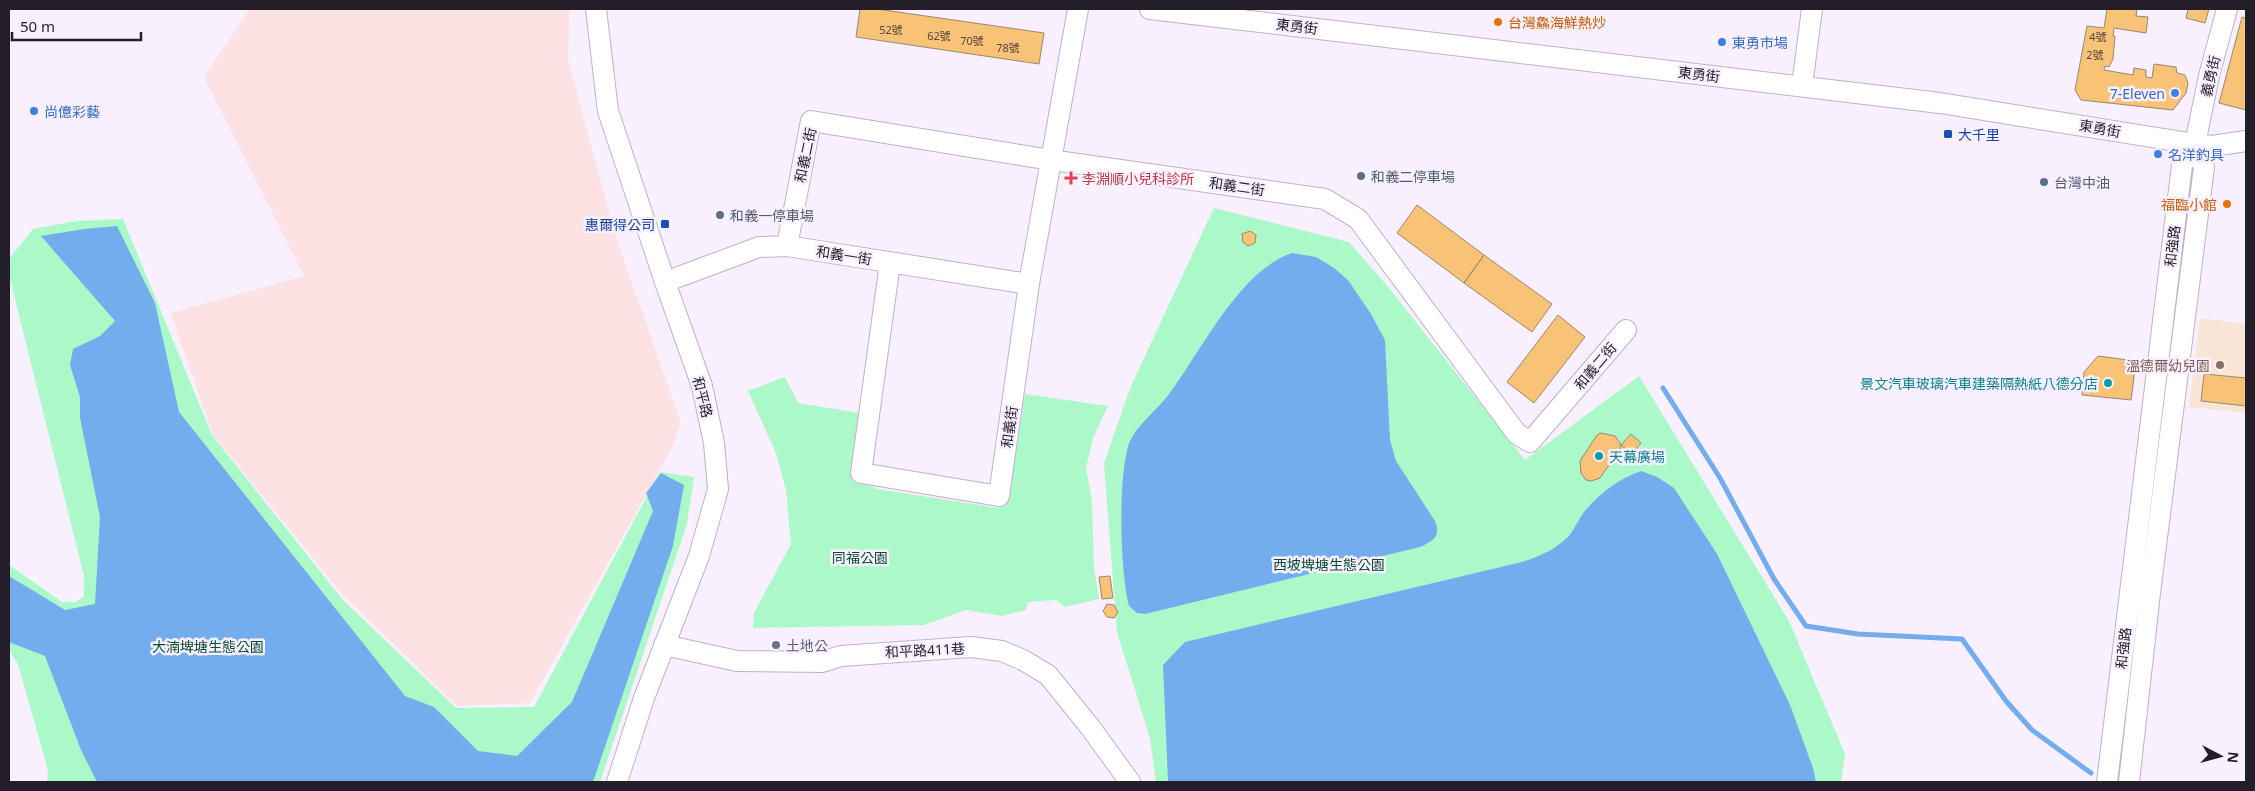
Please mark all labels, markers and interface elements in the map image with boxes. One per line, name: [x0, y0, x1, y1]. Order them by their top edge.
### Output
scale bar: [12, 10, 141, 42]
place label: 台灣鱻海鮮熱炒: [1508, 13, 1606, 32]
street label: 東勇街: [1275, 14, 1319, 38]
text: 50 m: [20, 16, 55, 36]
marker: 台灣鱻海鮮熱炒: [1492, 16, 1504, 28]
house number: 52號: [879, 22, 903, 37]
house number: 62號: [927, 28, 951, 43]
house number: 4號: [2089, 29, 2107, 44]
house number: 70號: [960, 33, 984, 48]
place label: 東勇市場: [1732, 33, 1788, 52]
marker: 東勇市場: [1716, 36, 1728, 48]
house number: 78號: [996, 40, 1020, 55]
house number: 2號: [2086, 47, 2104, 62]
street label: 義勇街: [2196, 53, 2224, 99]
street label: 東勇街: [1677, 62, 1721, 86]
place label: 7-Eleven: [2110, 84, 2165, 103]
marker: 7-Eleven: [2169, 87, 2181, 99]
place label: 尚億彩藝: [44, 102, 100, 121]
marker: 尚億彩藝: [28, 105, 40, 117]
street label: 東勇街: [2078, 115, 2122, 141]
place label: 大千里: [1958, 125, 2000, 144]
street label: 和義二街: [790, 126, 820, 184]
marker: 大千里: [1942, 128, 1954, 140]
place label: 名洋釣具: [2168, 145, 2224, 164]
marker: 名洋釣具: [2152, 148, 2164, 160]
place label: 和義二停車場: [1371, 167, 1455, 186]
place label: 李淵順小兒科診所: [1082, 169, 1194, 188]
marker: 和義二停車場: [1355, 170, 1367, 182]
marker: 李淵順小兒科診所: [1064, 171, 1078, 185]
street label: 和義二街: [1208, 173, 1266, 199]
place label: 台灣中油: [2054, 173, 2110, 192]
marker: 台灣中油: [2038, 176, 2050, 188]
place label: 福臨小館: [2161, 195, 2217, 214]
marker: 福臨小館: [2221, 198, 2233, 210]
place label: 和義一停車場: [730, 206, 814, 225]
marker: 和義一停車場: [714, 209, 726, 221]
place label: 惠爾得公司: [585, 215, 655, 234]
marker: 惠爾得公司: [659, 218, 671, 230]
street label: 和強路: [2160, 224, 2184, 268]
street label: 和義一街: [815, 241, 873, 269]
street label: 和義二街: [1570, 338, 1620, 394]
place label: 溫德爾幼兒園: [2126, 356, 2210, 375]
marker: 溫德爾幼兒園: [2214, 359, 2226, 371]
street label: 和平路: [689, 374, 717, 420]
place label: 景文汽車玻璃汽車建築隔熱紙八德分店: [1860, 374, 2098, 393]
marker: 景文汽車玻璃汽車建築隔熱紙八德分店: [2102, 377, 2114, 389]
street label: 和義街: [997, 405, 1021, 449]
place label: 天幕廣場: [1609, 447, 1665, 466]
marker: 天幕廣場: [1593, 450, 1605, 462]
park label: 同福公園: [832, 548, 888, 567]
park label: 西坡埤塘生態公園: [1273, 555, 1385, 574]
street label: 和強路: [2111, 626, 2135, 670]
place label: 土地公: [786, 636, 828, 655]
park label: 大湳埤塘生態公園: [152, 637, 264, 656]
street label: 和平路411巷: [885, 638, 965, 662]
marker: 土地公: [770, 639, 782, 651]
north arrow: [2195, 731, 2245, 781]
text: N: [2223, 751, 2243, 764]

